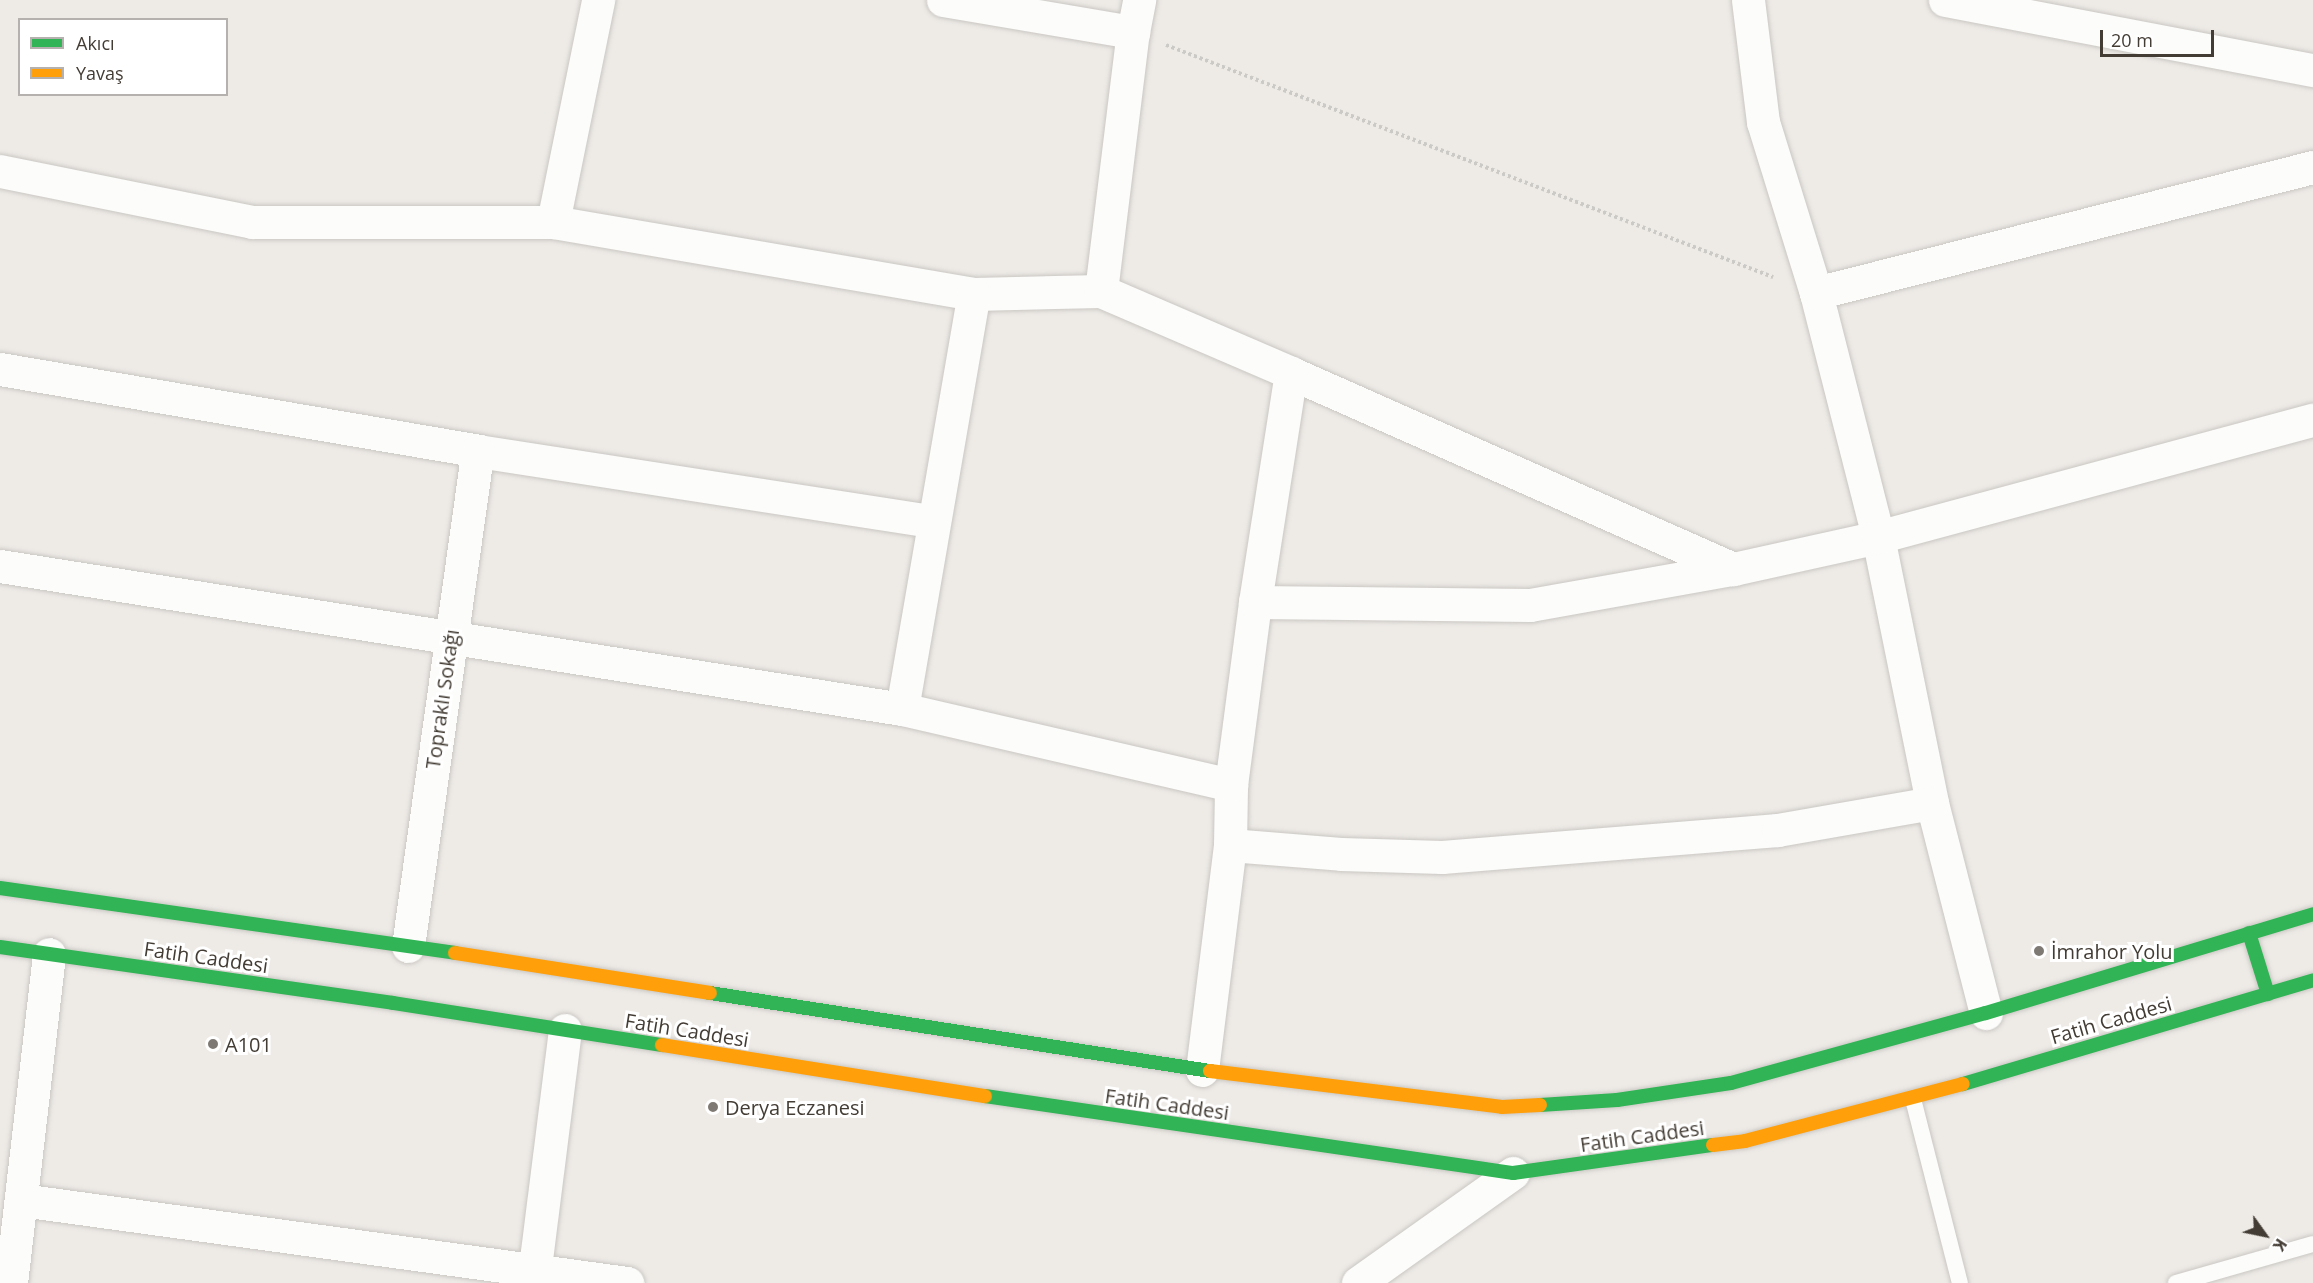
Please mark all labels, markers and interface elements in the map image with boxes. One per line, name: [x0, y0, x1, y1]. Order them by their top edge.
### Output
legend: [18, 18, 228, 96]
scale bar: [2103, 18, 2217, 56]
text: 20 m: [2111, 28, 2153, 52]
text: Akıcı: [76, 31, 115, 55]
text: Yavaş: [76, 61, 124, 85]
street label: Topraklı Sokağı: [420, 628, 464, 770]
street label: Fatih Caddesi: [142, 936, 270, 978]
place label: İmrahor Yolu: [2051, 939, 2173, 963]
marker: İmrahor Yolu: [2032, 944, 2046, 958]
street label: Fatih Caddesi: [2048, 991, 2174, 1049]
street label: Fatih Caddesi: [623, 1008, 751, 1052]
place label: A101: [225, 1032, 272, 1056]
marker: A101: [206, 1037, 220, 1051]
street label: Fatih Caddesi: [1103, 1083, 1231, 1125]
place label: Derya Eczanesi: [725, 1095, 865, 1119]
marker: Derya Eczanesi: [706, 1100, 720, 1114]
street label: Fatih Caddesi: [1578, 1115, 1706, 1157]
north arrow: [2235, 1205, 2295, 1265]
text: K: [2268, 1234, 2292, 1255]

